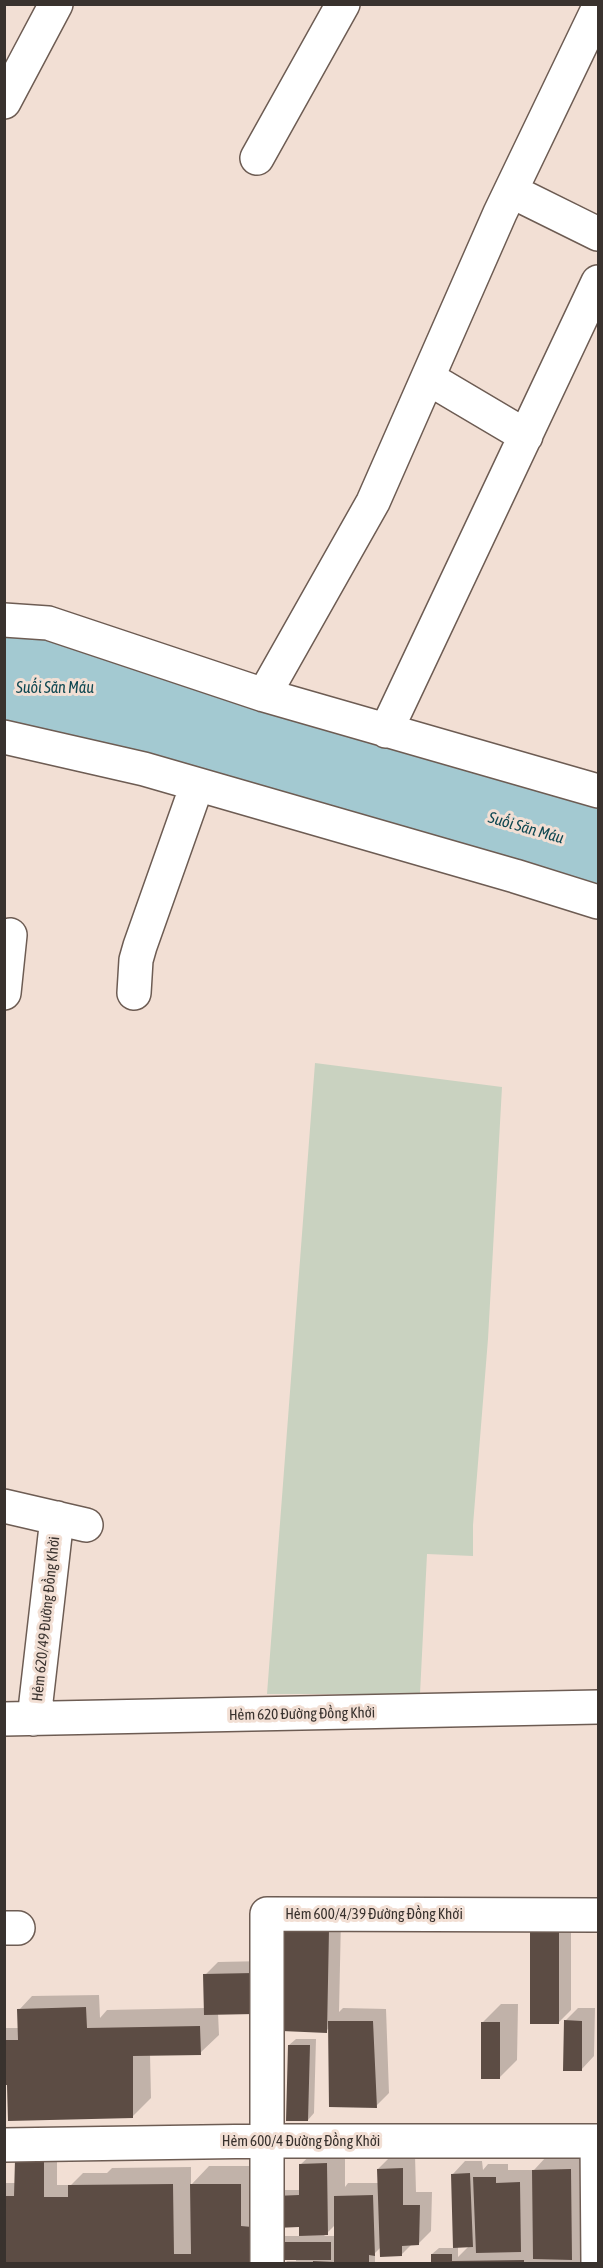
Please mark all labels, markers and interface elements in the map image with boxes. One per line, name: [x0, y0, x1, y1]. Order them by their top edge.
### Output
water label: Suối Săn Máu: [16, 678, 94, 698]
water label: Suối Săn Máu: [486, 808, 566, 848]
street label: Hẻm 620/49 Đường Đồng Khởi: [28, 1536, 64, 1702]
street label: Hẻm 620 Đường Đồng Khởi: [229, 1704, 375, 1724]
street label: Hẻm 600/4/39 Đường Đồng Khởi: [285, 1905, 463, 1923]
street label: Hẻm 600/4 Đường Đồng Khởi: [222, 2132, 380, 2150]

